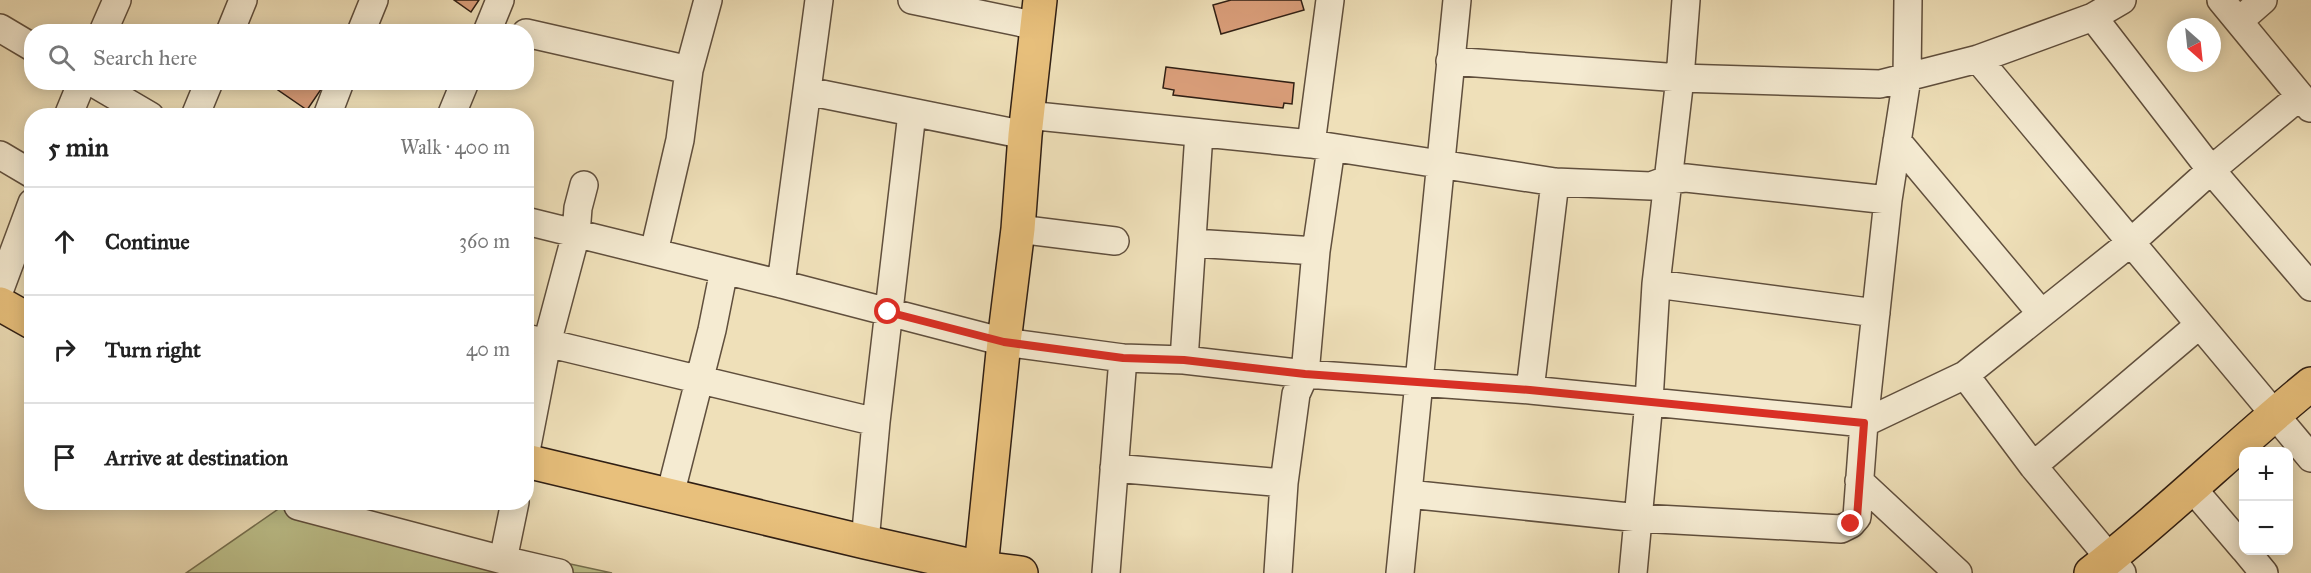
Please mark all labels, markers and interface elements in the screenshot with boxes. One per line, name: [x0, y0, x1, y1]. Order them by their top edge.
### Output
north arrow: [2167, 18, 2221, 72]
search box: [24, 24, 534, 90]
icon: search: [45, 41, 78, 74]
text: Search here: [93, 44, 197, 71]
text: 5 min: [48, 131, 109, 163]
text: Walk · 400 m: [400, 135, 510, 159]
icon: ahead: [48, 225, 81, 258]
text: Continue: [105, 228, 190, 255]
text: 360 m: [459, 229, 510, 253]
route start: [874, 298, 900, 324]
icon: right: [48, 333, 81, 366]
text: Turn right: [105, 336, 201, 363]
text: 40 m: [466, 337, 510, 361]
icon: arrive: [48, 441, 81, 474]
text: Arrive at destination: [105, 444, 288, 471]
map controls: [2239, 447, 2293, 555]
button: +: [2239, 447, 2293, 501]
button: −: [2239, 501, 2293, 555]
route end: [1837, 510, 1863, 536]

